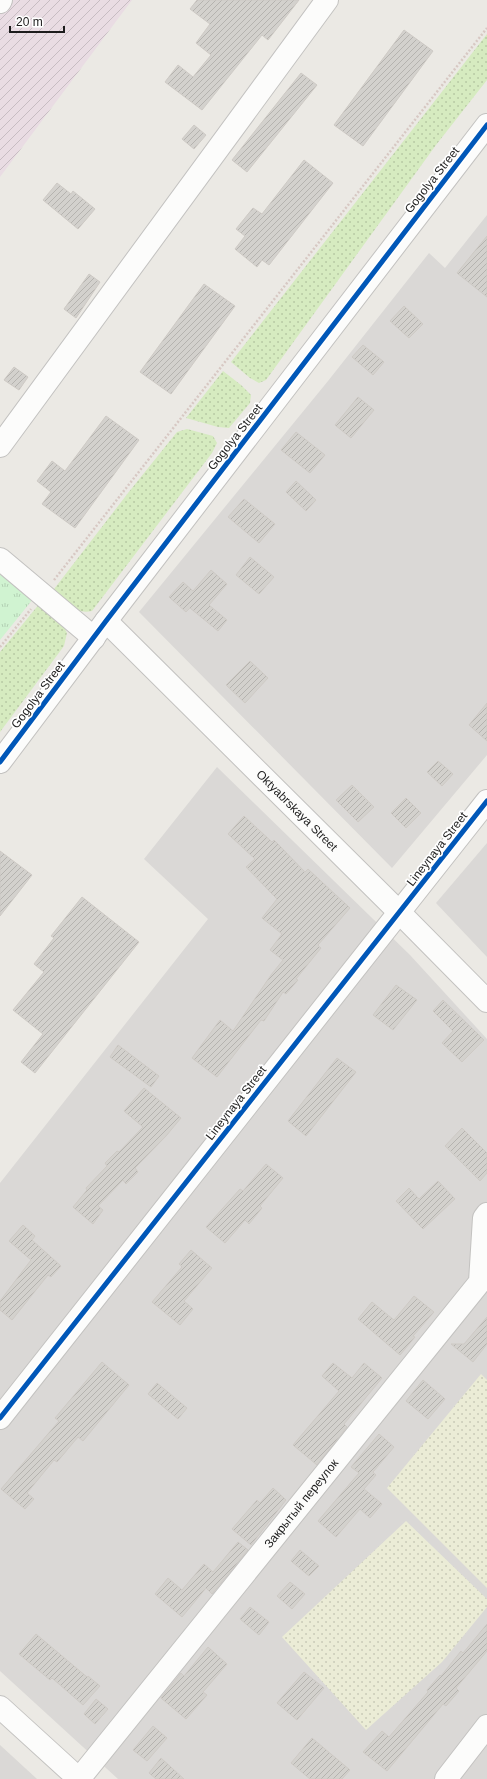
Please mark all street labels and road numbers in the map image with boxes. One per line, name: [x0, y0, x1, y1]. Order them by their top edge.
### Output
street label: Gogolya Street: [402, 144, 463, 216]
street label: Gogolya Street: [205, 401, 266, 473]
street label: Gogolya Street: [8, 658, 68, 731]
street label: Oktyabrskaya Street: [253, 767, 341, 854]
street label: Lineynaya Street: [404, 809, 471, 889]
street label: Lineynaya Street: [203, 1063, 270, 1143]
street label: Закрытый переулок: [261, 1456, 342, 1551]

